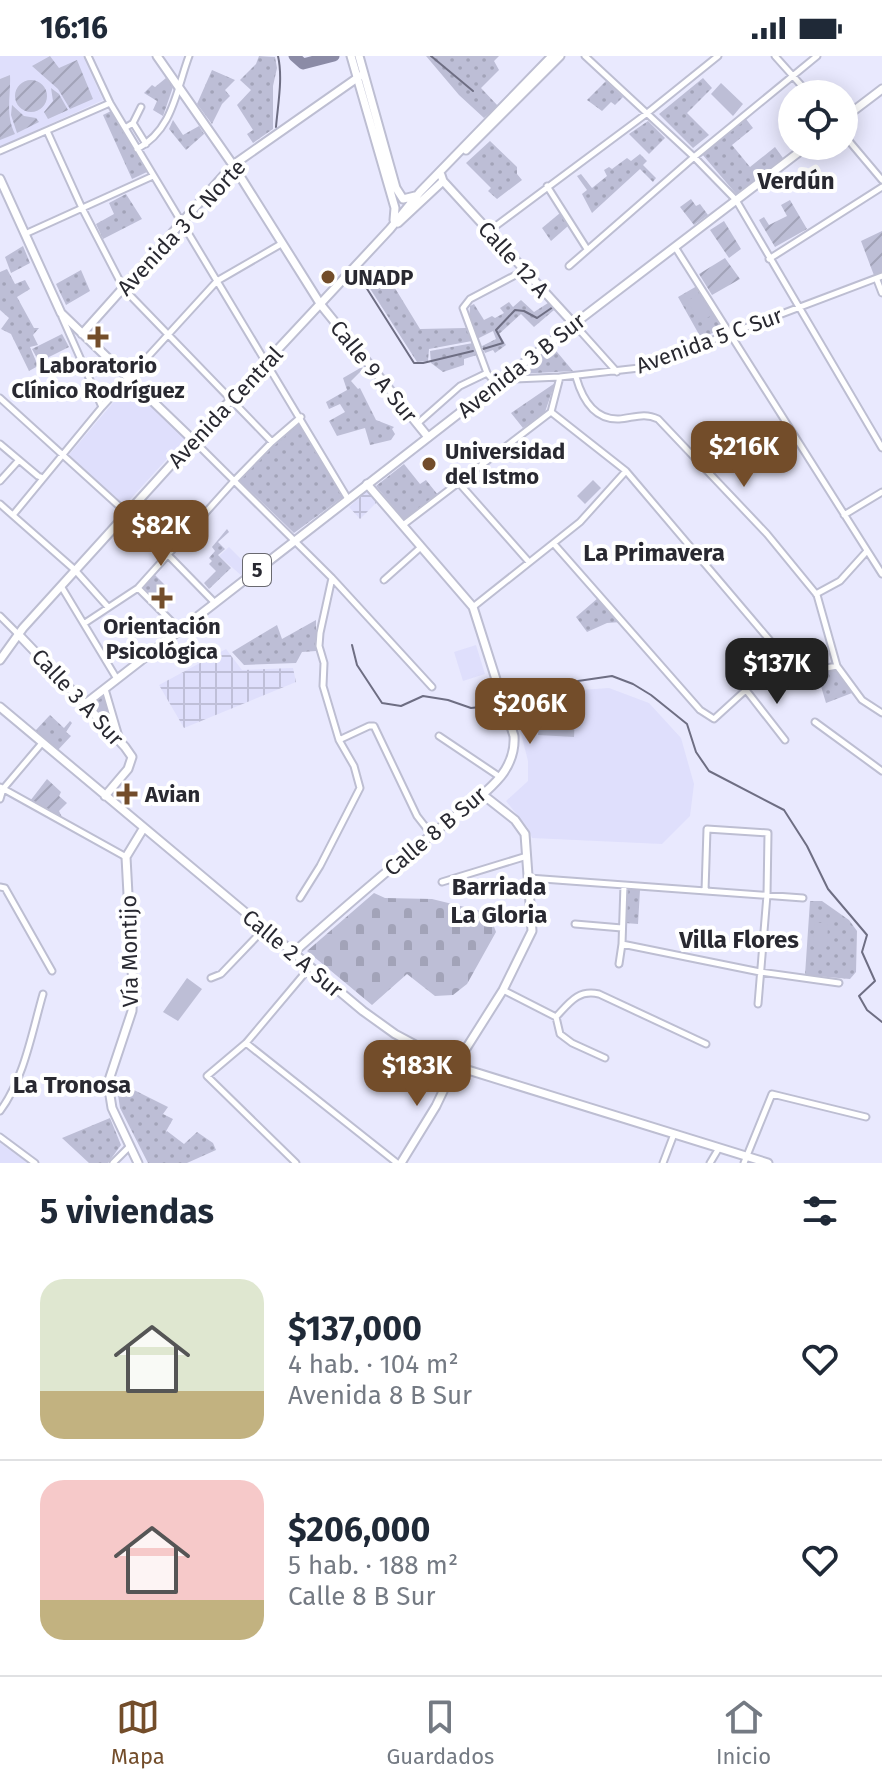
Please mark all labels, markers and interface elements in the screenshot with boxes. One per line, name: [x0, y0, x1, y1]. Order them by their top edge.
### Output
text: 16:16: [40, 10, 108, 46]
map controls: [778, 80, 858, 160]
button: locate: [778, 80, 858, 160]
street label: Avenida 3 C Norte: [111, 154, 251, 301]
district label: Verdún: [756, 167, 835, 195]
street label: Calle 12 A: [472, 216, 555, 303]
place label: UNADP: [344, 264, 413, 291]
marker: UNADP: [319, 268, 337, 286]
street label: Avenida 5 C Sur: [632, 301, 786, 379]
street label: Avenida 3 B Sur: [452, 307, 591, 424]
street label: Calle 9 A Sur: [324, 315, 423, 428]
marker: Laboratorio Clínico Rodríguez: [87, 326, 109, 348]
street label: Avenida Central: [162, 341, 288, 474]
place label: Laboratorio Clínico Rodríguez: [11, 352, 185, 404]
pin: $216K: [688, 421, 800, 489]
text: $216K: [709, 431, 779, 462]
place label: Universidad del Istmo: [445, 438, 565, 490]
marker: Universidad del Istmo: [420, 455, 438, 473]
pin: $82K: [114, 500, 208, 568]
text: $82K: [131, 510, 191, 541]
district label: La Primavera: [583, 539, 725, 567]
road number: 5: [243, 554, 271, 586]
marker: Orientación Psicológica: [151, 587, 173, 609]
place label: Orientación Psicológica: [103, 613, 221, 665]
pin: $137K: [721, 638, 833, 706]
street label: Calle 3 A Sur: [26, 643, 130, 752]
text: $137K: [743, 648, 811, 679]
pin: $206K: [474, 678, 586, 746]
text: $206K: [493, 688, 567, 719]
place label: Avian: [144, 781, 200, 808]
street label: Calle 8 B Sur: [379, 781, 492, 882]
marker: Avian: [116, 783, 138, 805]
district label: Barriada La Gloria: [451, 873, 547, 929]
street label: Vía Montijo: [115, 895, 144, 1007]
street label: Calle 2 A Sur: [237, 904, 349, 1004]
district label: Villa Flores: [678, 926, 799, 954]
pin: $183K: [361, 1040, 473, 1108]
text: $183K: [382, 1050, 452, 1081]
district label: La Tronosa: [13, 1071, 131, 1099]
icon: filters: [798, 1189, 842, 1233]
text: 5 viviendas: [40, 1191, 214, 1232]
text: $137,000: [288, 1308, 422, 1349]
icon: home: [104, 1311, 200, 1407]
icon: heart: [798, 1337, 842, 1381]
text: 4 hab. · 104 m²: [288, 1349, 459, 1380]
text: Avenida 8 B Sur: [288, 1380, 472, 1411]
text: $206,000: [288, 1509, 430, 1550]
icon: home: [104, 1512, 200, 1608]
icon: heart: [798, 1538, 842, 1582]
text: 5 hab. · 188 m²: [288, 1550, 458, 1581]
text: Calle 8 B Sur: [288, 1581, 436, 1612]
tab: Mapa: [111, 1695, 165, 1770]
tab: Guardados: [386, 1695, 494, 1770]
tab: Inicio: [716, 1695, 771, 1770]

